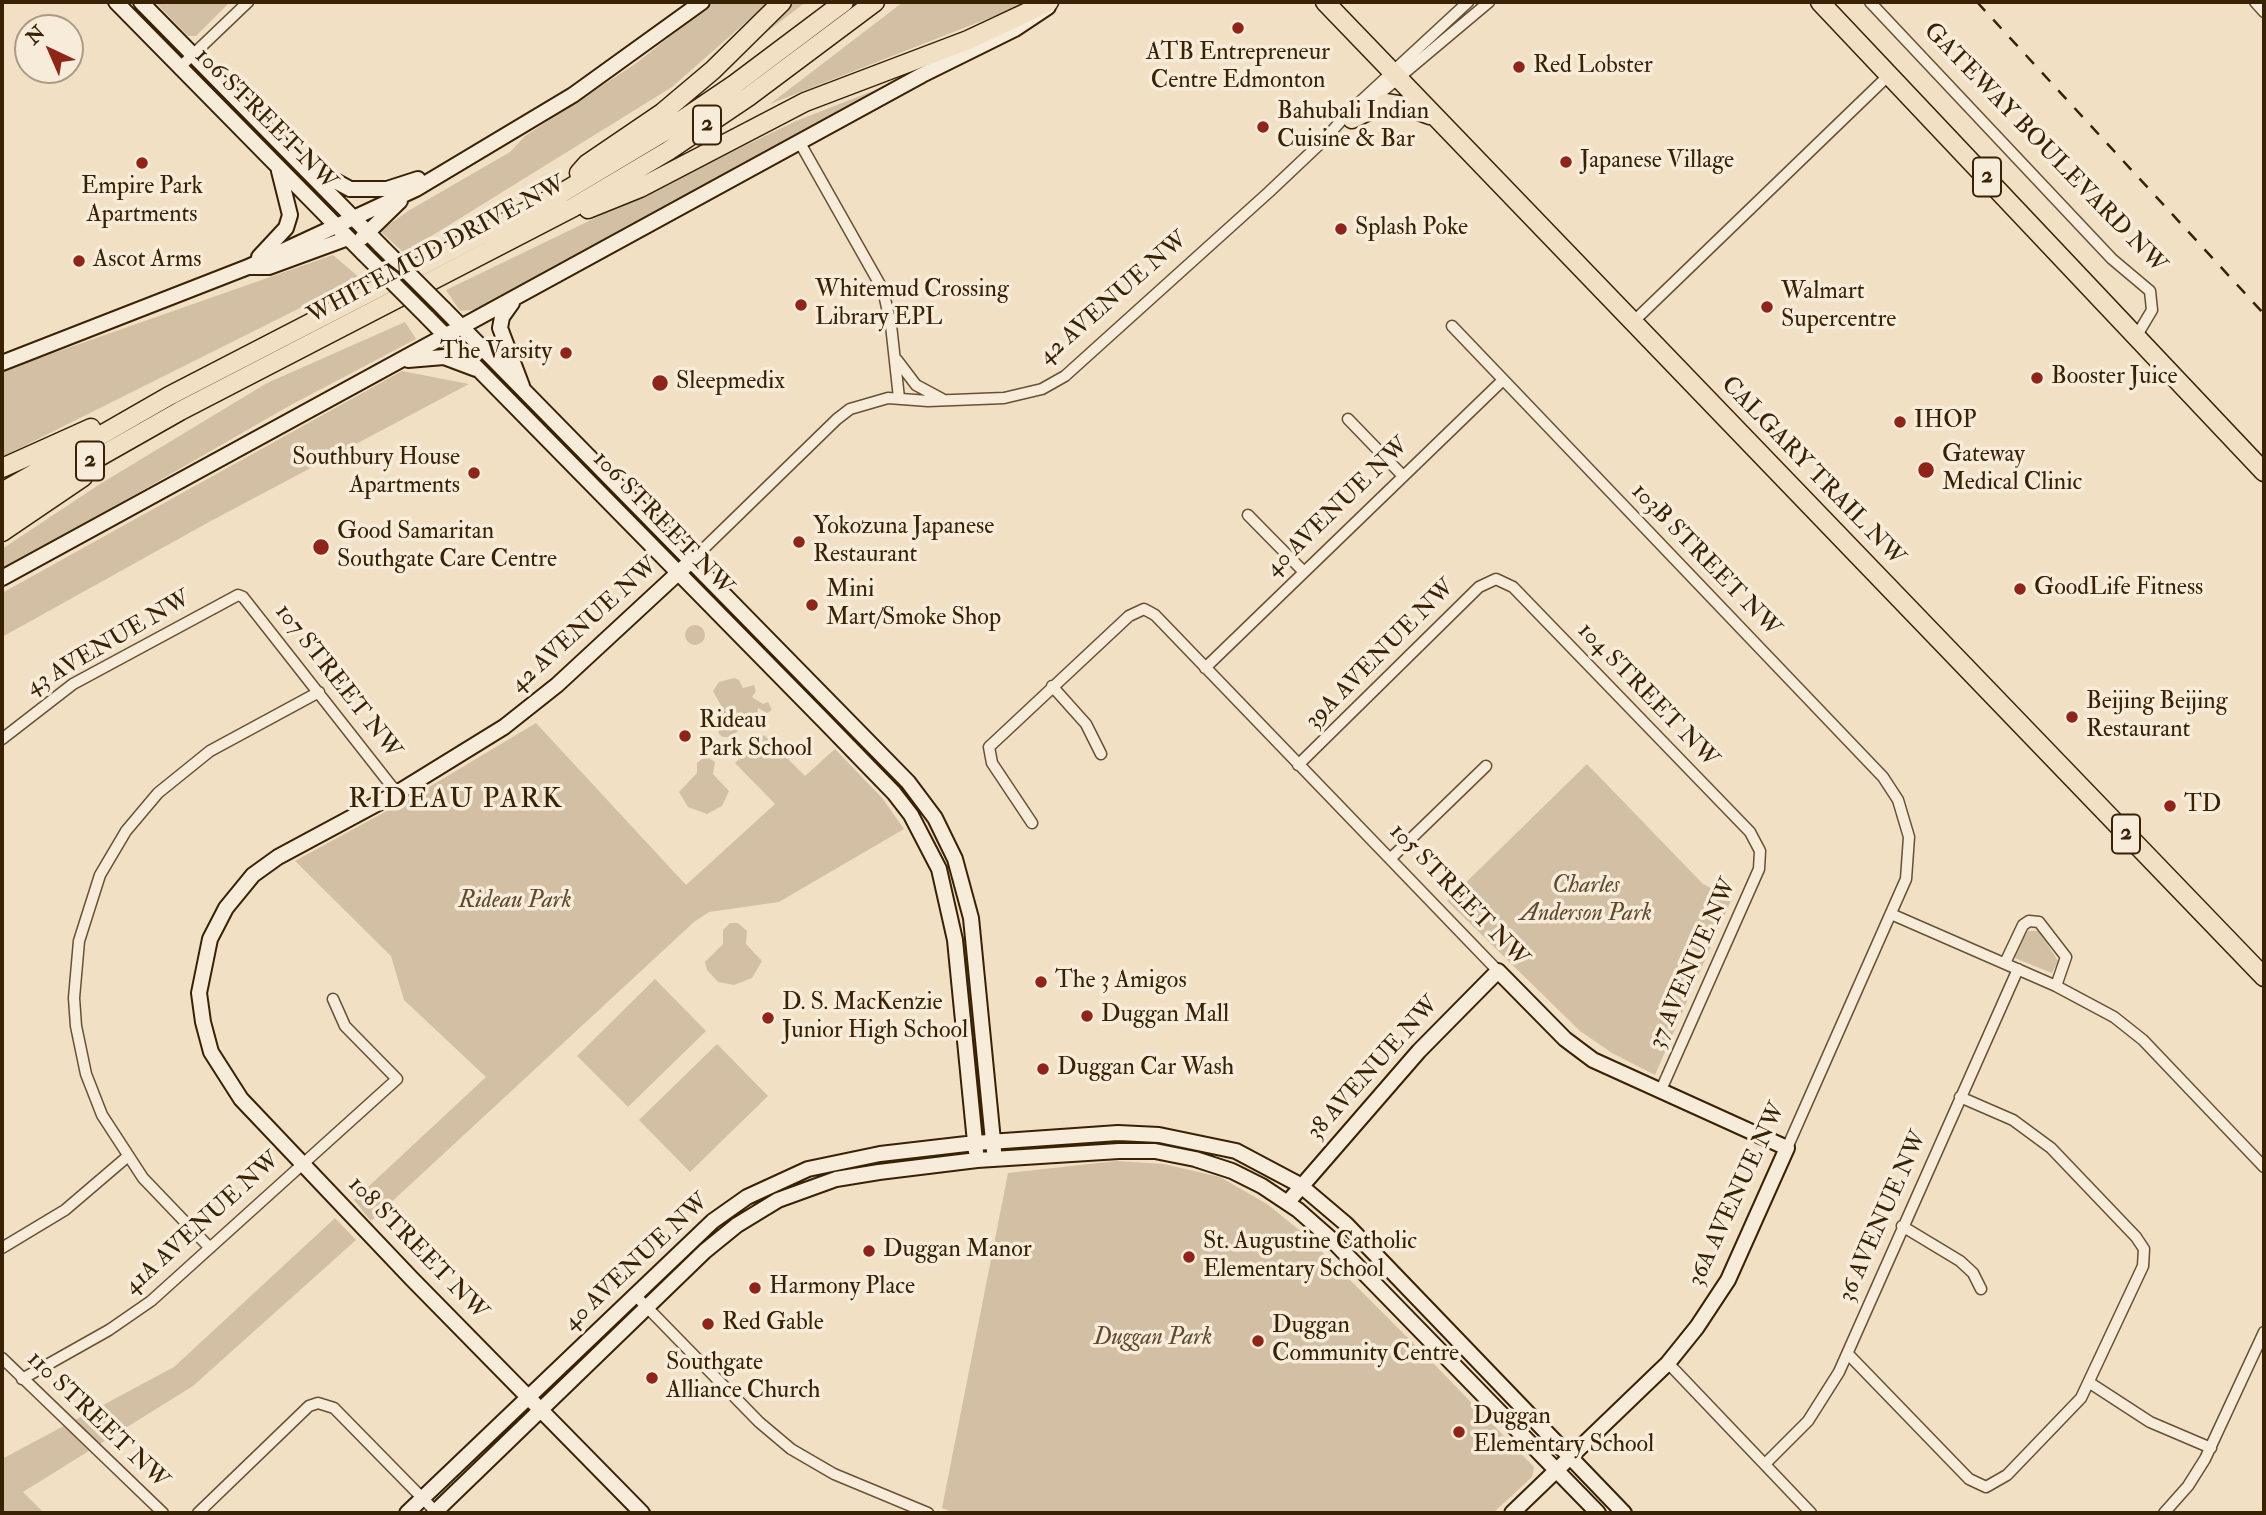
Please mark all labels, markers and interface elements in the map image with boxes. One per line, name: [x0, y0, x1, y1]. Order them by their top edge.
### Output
north arrow: [14, 14, 84, 84]
street label: GATEWAY BOULEVARD NW: [1917, 18, 2171, 280]
marker: ATB Entrepreneur Centre Edmonton: [1230, 20, 1246, 36]
text: N: [21, 21, 50, 50]
place label: ATB Entrepreneur Centre Edmonton: [1146, 40, 1330, 96]
street label: 106 STREET NW: [188, 43, 342, 197]
place label: Red Lobster: [1533, 53, 1653, 81]
marker: Red Lobster: [1511, 59, 1527, 75]
place label: Bahubali Indian Cuisine & Bar: [1277, 99, 1429, 155]
road number: 2: [693, 106, 721, 144]
marker: Bahubali Indian Cuisine & Bar: [1255, 119, 1271, 135]
place label: Japanese Village: [1580, 148, 1734, 176]
marker: Japanese Village: [1558, 154, 1574, 170]
marker: Empire Park Apartments: [134, 155, 150, 171]
road number: 2: [1973, 158, 2001, 196]
street label: WHITEMUD DRIVE NW: [303, 171, 571, 331]
place label: Empire Park Apartments: [81, 174, 203, 230]
place label: Splash Poke: [1355, 215, 1468, 243]
marker: Splash Poke: [1333, 221, 1349, 237]
street label: 42 AVENUE NW: [1034, 226, 1194, 372]
place label: Ascot Arms: [93, 247, 201, 275]
marker: Ascot Arms: [71, 253, 87, 269]
place label: Whitemud Crossing Library EPL: [815, 277, 1009, 333]
place label: Walmart Supercentre: [1781, 279, 1896, 335]
marker: Whitemud Crossing Library EPL: [793, 297, 809, 313]
marker: Walmart Supercentre: [1759, 299, 1775, 315]
place label: The Varsity: [440, 339, 552, 367]
marker: The Varsity: [558, 345, 574, 361]
place label: Booster Juice: [2051, 364, 2177, 392]
place label: Sleepmedix: [676, 369, 785, 397]
marker: Booster Juice: [2029, 370, 2045, 386]
street label: CALGARY TRAIL NW: [1714, 371, 1910, 573]
marker: Sleepmedix: [650, 373, 670, 393]
place label: IHOP: [1914, 408, 1977, 436]
marker: IHOP: [1892, 414, 1908, 430]
street label: 40 AVENUE NW: [1260, 432, 1416, 584]
road number: 2: [76, 442, 104, 481]
place label: Gateway Medical Clinic: [1942, 442, 2082, 498]
place label: Southbury House Apartments: [292, 445, 460, 501]
street label: 106 STREET NW: [586, 446, 738, 602]
marker: Gateway Medical Clinic: [1916, 460, 1936, 480]
marker: Southbury House Apartments: [466, 465, 482, 481]
street label: 103B STREET NW: [1624, 478, 1786, 644]
place label: Yokozuna Japanese Restaurant: [813, 514, 994, 570]
place label: Good Samaritan Southgate Care Centre: [337, 519, 557, 575]
marker: Yokozuna Japanese Restaurant: [791, 534, 807, 550]
marker: Good Samaritan Southgate Care Centre: [311, 537, 331, 557]
street label: 42 AVENUE NW: [506, 552, 664, 700]
street label: 39A AVENUE NW: [1300, 574, 1462, 736]
place label: GoodLife Fitness: [2034, 575, 2203, 603]
place label: Mini Mart/Smoke Shop: [826, 577, 1001, 633]
marker: GoodLife Fitness: [2012, 581, 2028, 597]
street label: 43 AVENUE NW: [22, 585, 196, 703]
marker: Mini Mart/Smoke Shop: [804, 597, 820, 613]
street label: 107 STREET NW: [268, 599, 406, 765]
street label: 104 STREET NW: [1571, 618, 1723, 774]
place label: Beijing Beijing Restaurant: [2086, 689, 2227, 745]
place label: Rideau Park School: [699, 708, 812, 764]
marker: Beijing Beijing Restaurant: [2064, 709, 2080, 725]
marker: Rideau Park School: [677, 728, 693, 744]
district label: RIDEAU PARK: [350, 784, 562, 818]
place label: TD: [2184, 792, 2221, 820]
marker: TD: [2162, 798, 2178, 814]
road number: 2: [2112, 814, 2140, 854]
street label: 105 STREET NW: [1382, 818, 1534, 974]
park label: Charles Anderson Park: [1520, 873, 1652, 929]
street label: 37 AVENUE NW: [1644, 874, 1744, 1054]
park label: Rideau Park: [458, 888, 572, 916]
place label: The 3 Amigos: [1055, 968, 1187, 996]
marker: The 3 Amigos: [1033, 974, 1049, 990]
place label: D. S. MacKenzie Junior High School: [782, 990, 968, 1046]
street label: 38 AVENUE NW: [1302, 991, 1446, 1147]
place label: Duggan Mall: [1101, 1002, 1229, 1030]
marker: Duggan Mall: [1079, 1008, 1095, 1024]
marker: D. S. MacKenzie Junior High School: [760, 1010, 776, 1026]
place label: Duggan Car Wash: [1057, 1055, 1234, 1083]
marker: Duggan Car Wash: [1035, 1061, 1051, 1077]
street label: 36A AVENUE NW: [1683, 1099, 1793, 1291]
street label: 36 AVENUE NW: [1833, 1127, 1935, 1307]
street label: 41A AVENUE NW: [119, 1147, 287, 1301]
street label: 108 STREET NW: [341, 1171, 493, 1327]
street label: 40 AVENUE NW: [558, 1188, 716, 1338]
place label: St. Augustine Catholic Elementary School: [1203, 1229, 1417, 1285]
place label: Duggan Manor: [883, 1237, 1032, 1265]
marker: Duggan Manor: [861, 1243, 877, 1259]
marker: St. Augustine Catholic Elementary School: [1181, 1249, 1197, 1265]
place label: Harmony Place: [769, 1274, 915, 1302]
marker: Harmony Place: [747, 1280, 763, 1296]
place label: Red Gable: [722, 1310, 824, 1338]
place label: Duggan Community Centre: [1272, 1313, 1459, 1369]
marker: Red Gable: [700, 1316, 716, 1332]
park label: Duggan Park: [1094, 1325, 1212, 1353]
marker: Duggan Community Centre: [1250, 1333, 1266, 1349]
street label: 110 STREET NW: [20, 1346, 174, 1496]
place label: Southgate Alliance Church: [666, 1350, 820, 1406]
marker: Southgate Alliance Church: [644, 1370, 660, 1386]
place label: Duggan Elementary School: [1473, 1404, 1654, 1460]
marker: Duggan Elementary School: [1451, 1424, 1467, 1440]

